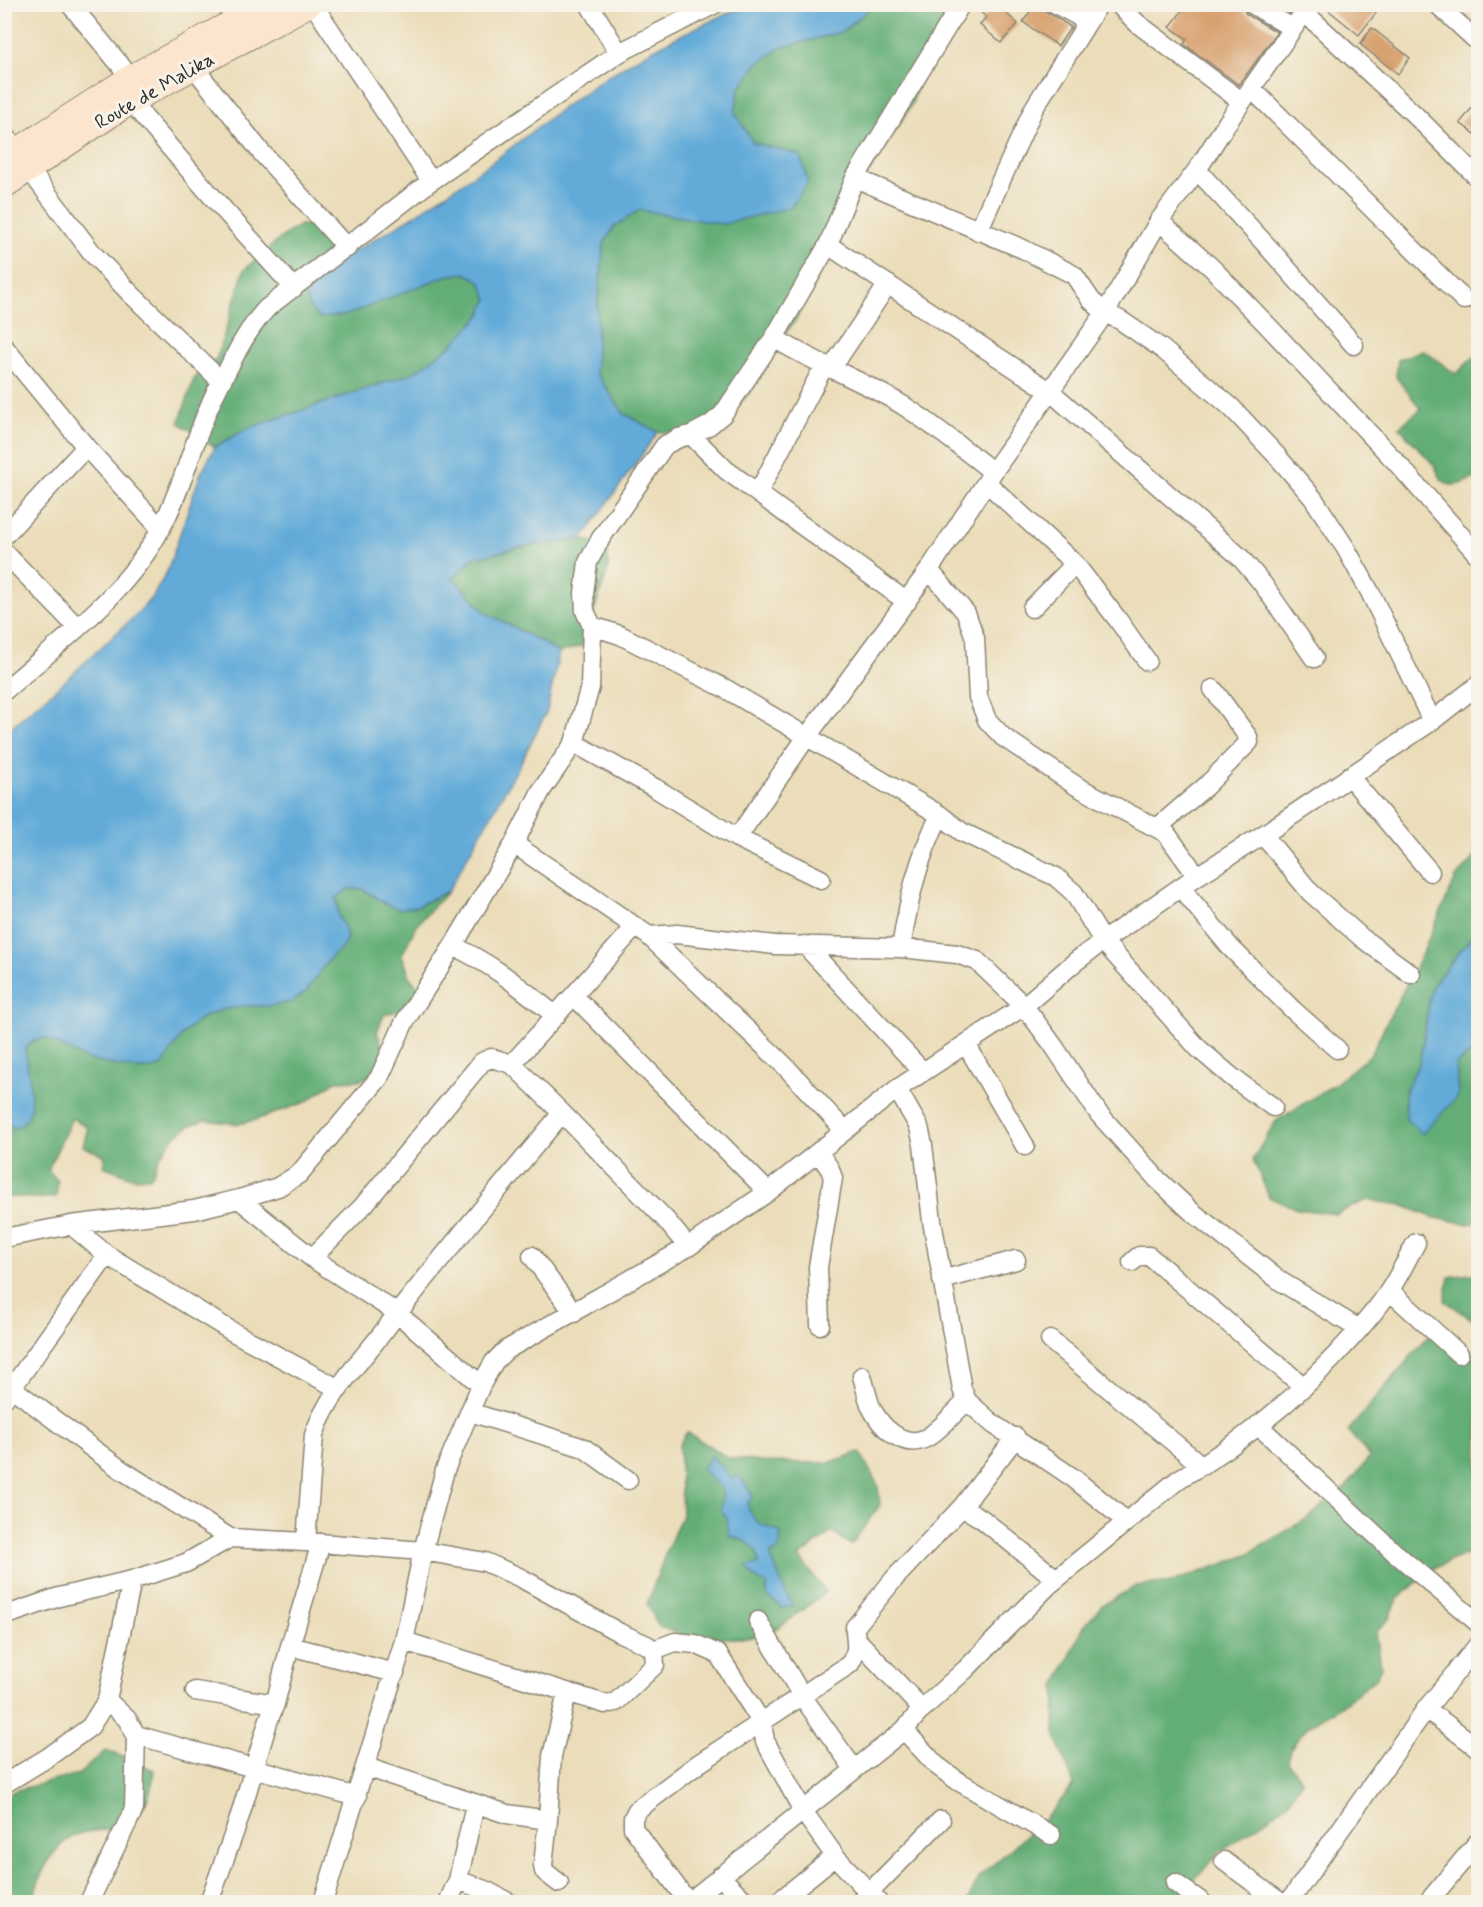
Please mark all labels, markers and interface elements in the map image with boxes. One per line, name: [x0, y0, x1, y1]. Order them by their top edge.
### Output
street label: Route de Malika: [90, 46, 220, 137]

